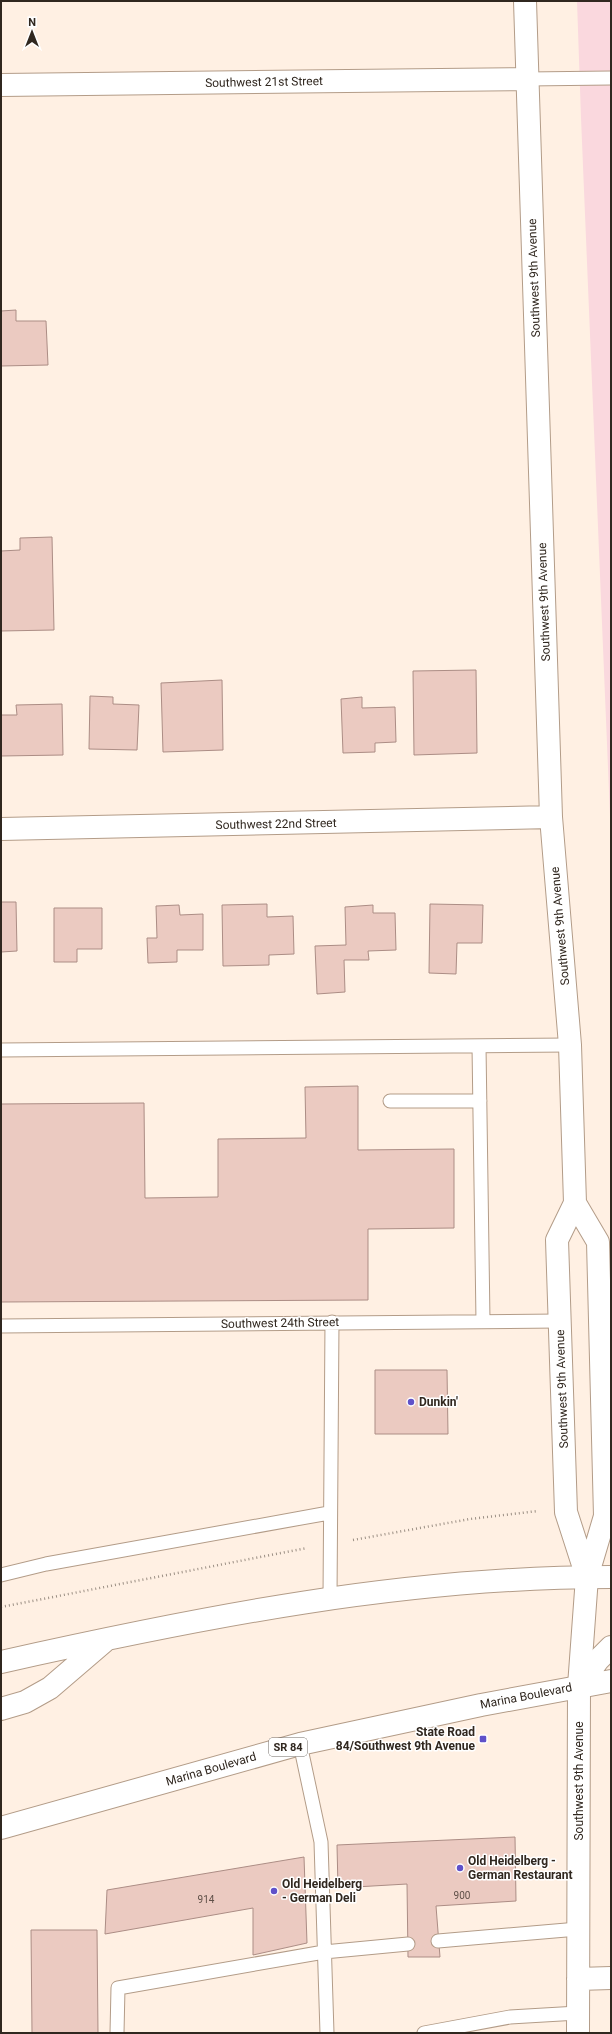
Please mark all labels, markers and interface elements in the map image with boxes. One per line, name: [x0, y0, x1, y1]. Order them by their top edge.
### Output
north arrow: [12, 12, 52, 52]
text: N: [28, 16, 36, 29]
street label: Southwest 21st Street: [205, 74, 323, 90]
street label: Southwest 9th Avenue: [525, 218, 543, 338]
street label: Southwest 9th Avenue: [535, 542, 553, 662]
street label: Southwest 22nd Street: [215, 816, 337, 832]
street label: Southwest 9th Avenue: [548, 866, 572, 986]
street label: Southwest 24th Street: [221, 1315, 339, 1331]
street label: Southwest 9th Avenue: [553, 1329, 571, 1449]
place label: Dunkin': [419, 1395, 458, 1409]
marker: Dunkin': [406, 1397, 416, 1407]
street label: Marina Boulevard: [479, 1680, 573, 1712]
street label: Southwest 9th Avenue: [572, 1721, 586, 1841]
place label: State Road 84/Southwest 9th Avenue: [336, 1725, 476, 1753]
marker: State Road 84/Southwest 9th Avenue: [478, 1734, 488, 1744]
road number: SR 84: [269, 1738, 307, 1756]
street label: Marina Boulevard: [164, 1749, 258, 1789]
place label: Old Heidelberg - German Restaurant: [468, 1854, 573, 1882]
marker: Old Heidelberg - German Restaurant: [455, 1863, 465, 1873]
place label: Old Heidelberg - German Deli: [282, 1877, 362, 1905]
marker: Old Heidelberg - German Deli: [269, 1886, 279, 1896]
house number: 900: [454, 1890, 471, 1901]
house number: 914: [198, 1894, 215, 1905]

